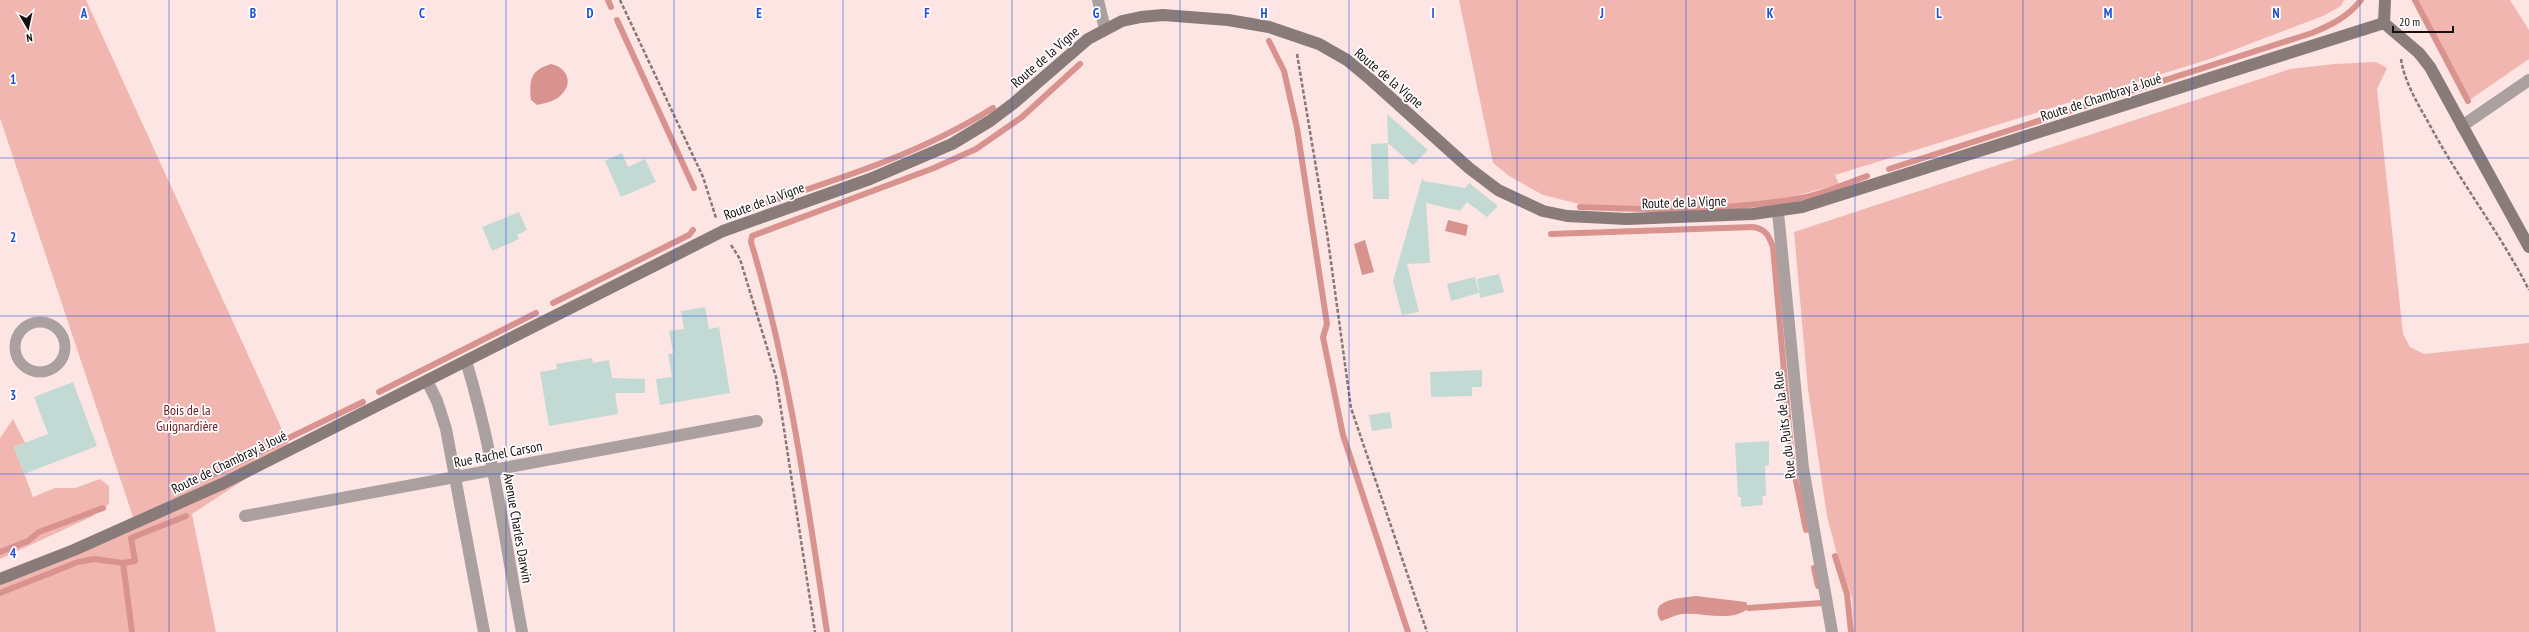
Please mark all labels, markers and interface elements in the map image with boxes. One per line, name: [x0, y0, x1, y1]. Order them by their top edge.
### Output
text: A: [80, 5, 88, 22]
text: B: [250, 5, 256, 22]
text: C: [419, 5, 425, 22]
text: D: [587, 5, 594, 22]
text: E: [756, 5, 762, 22]
text: F: [924, 5, 930, 22]
text: G: [1093, 5, 1100, 22]
text: H: [1261, 5, 1268, 22]
text: I: [1431, 5, 1435, 22]
text: J: [1599, 5, 1604, 22]
text: K: [1767, 5, 1774, 22]
text: L: [1936, 5, 1942, 22]
text: M: [2104, 5, 2113, 22]
text: N: [2272, 5, 2280, 22]
north arrow: [8, 8, 48, 48]
scale bar: [2393, 8, 2453, 34]
text: 20 m: [2399, 14, 2420, 29]
street label: Route de la Vigne: [1007, 22, 1083, 92]
text: N: [25, 30, 34, 45]
street label: Route de la Vigne: [1351, 44, 1427, 112]
street label: Route de Chambray à Joué: [2038, 69, 2164, 125]
text: 1: [10, 71, 16, 88]
street label: Route de la Vigne: [721, 178, 807, 224]
street label: Route de la Vigne: [1641, 192, 1727, 212]
text: 2: [10, 229, 16, 246]
street label: Rue du Puits de la Rue: [1768, 370, 1800, 480]
text: 3: [10, 387, 16, 404]
park label: Bois de la Guignardière: [156, 401, 218, 435]
street label: Route de Chambray à Joué: [168, 426, 290, 498]
street label: Rue Rachel Carson: [452, 437, 544, 471]
street label: Avenue Charles Darwin: [499, 472, 537, 584]
text: 4: [10, 545, 17, 562]

